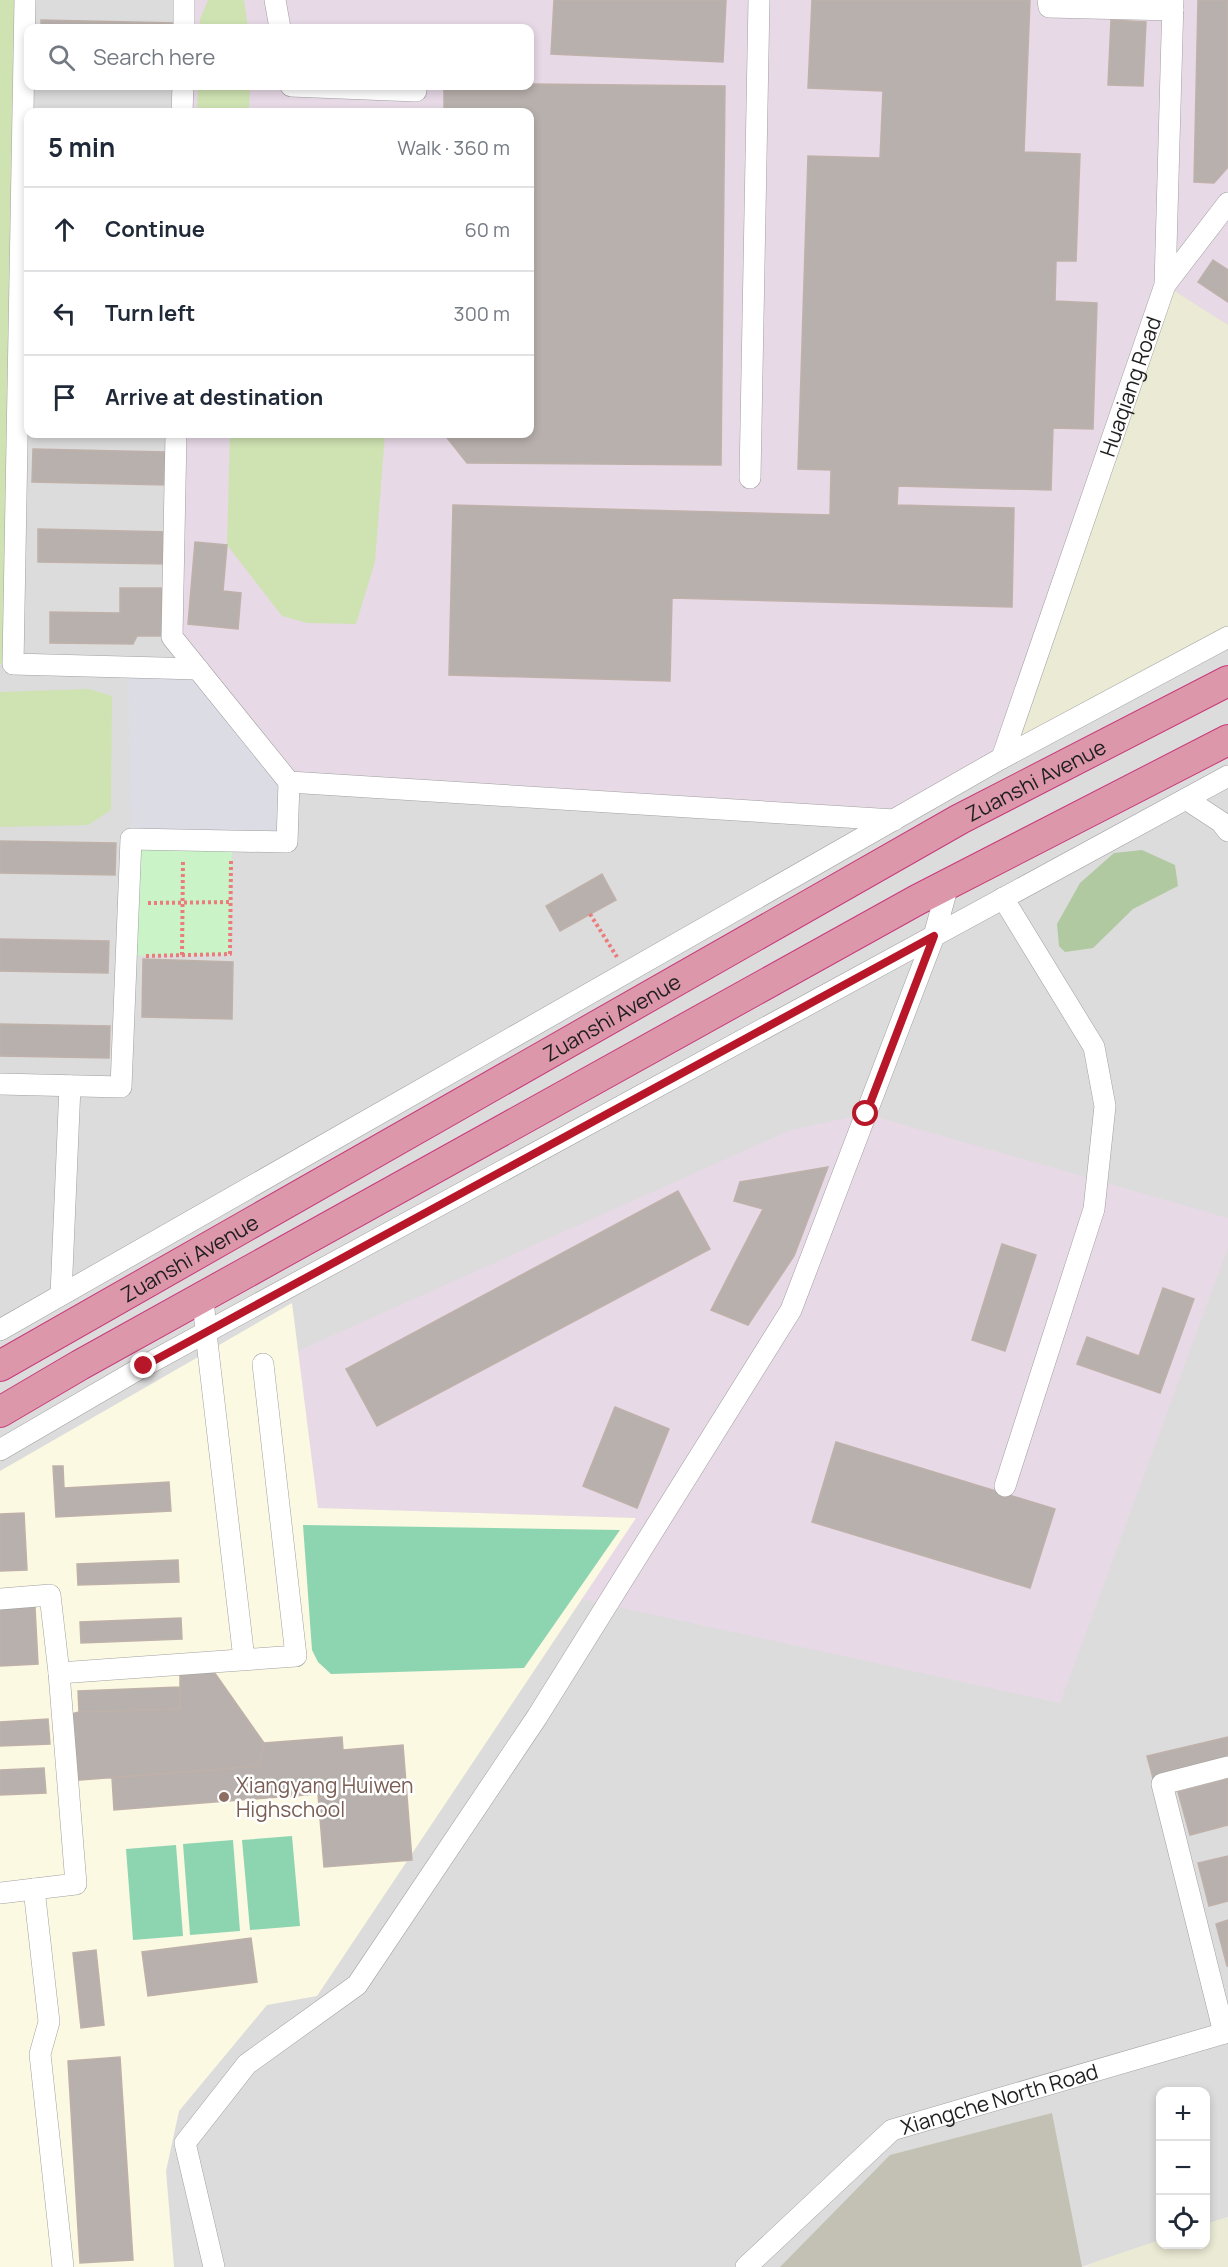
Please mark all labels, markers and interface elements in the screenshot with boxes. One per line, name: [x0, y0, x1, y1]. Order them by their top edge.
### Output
search box: [24, 24, 534, 90]
icon: search: [45, 41, 78, 74]
text: Search here: [93, 42, 215, 72]
text: 5 min: [48, 129, 115, 165]
text: Walk · 360 m: [397, 134, 510, 161]
icon: ahead: [48, 213, 81, 246]
text: Continue: [105, 214, 205, 244]
text: 60 m: [464, 216, 510, 243]
icon: left: [48, 297, 81, 330]
text: Turn left: [105, 298, 195, 328]
text: 300 m: [454, 300, 510, 327]
street label: Huaqiang Road: [1093, 313, 1167, 460]
icon: arrive: [48, 381, 81, 414]
text: Arrive at destination: [105, 382, 323, 412]
street label: Zuanshi Avenue: [961, 732, 1111, 828]
street label: Zuanshi Avenue: [538, 967, 686, 1068]
route start: [852, 1100, 878, 1126]
street label: Zuanshi Avenue: [116, 1208, 263, 1308]
route end: [130, 1352, 156, 1378]
place label: Xiangyang Huiwen Highschool: [236, 1771, 414, 1823]
marker: Xiangyang Huiwen Highschool: [217, 1790, 231, 1804]
street label: Xiangche North Road: [897, 2057, 1101, 2141]
map controls: [1156, 2087, 1210, 2249]
button: +: [1156, 2087, 1210, 2141]
button: −: [1156, 2141, 1210, 2195]
button: locate: [1156, 2195, 1210, 2249]

